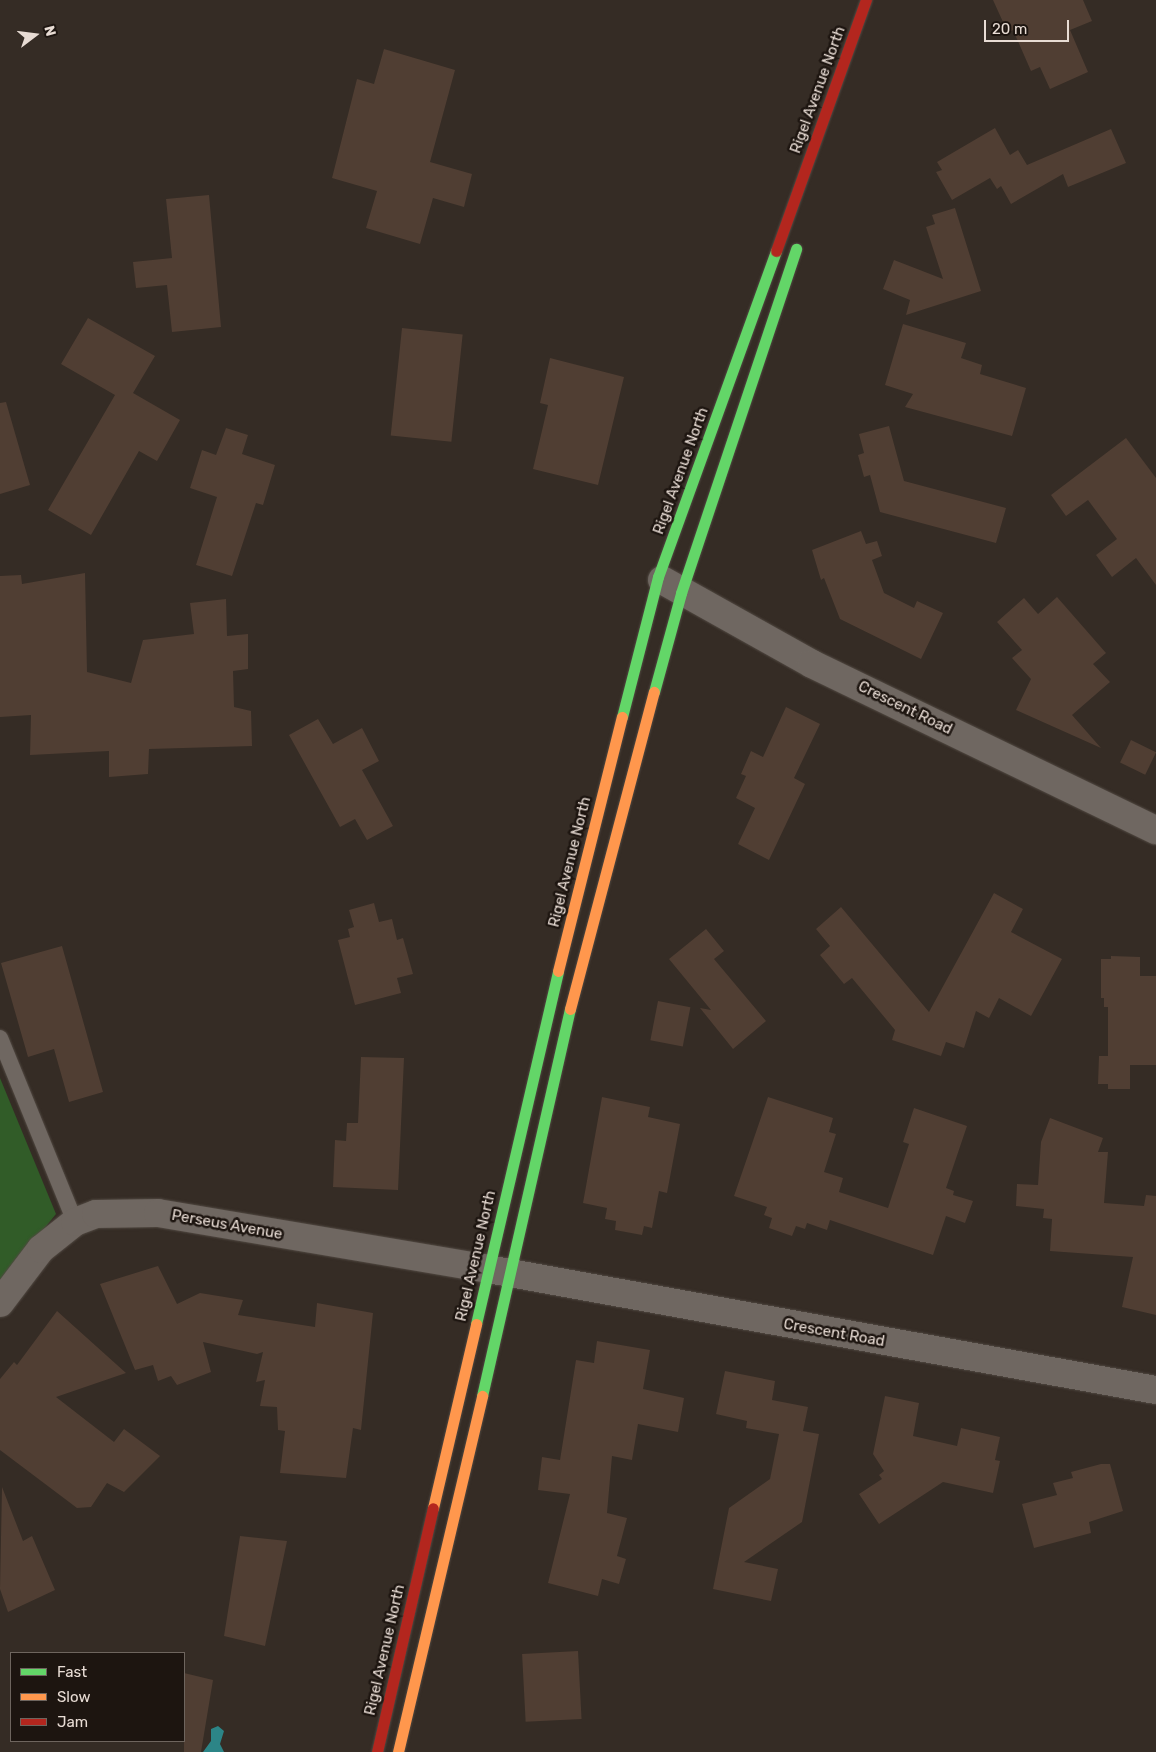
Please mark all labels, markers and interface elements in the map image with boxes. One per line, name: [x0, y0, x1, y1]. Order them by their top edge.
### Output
north arrow: [10, 10, 60, 60]
scale bar: [986, 10, 1071, 42]
text: 20 m: [992, 20, 1027, 38]
text: N: [40, 24, 59, 38]
street label: Rigel Avenue North: [787, 24, 849, 156]
street label: Rigel Avenue North: [650, 405, 712, 537]
street label: Crescent Road: [855, 677, 955, 739]
street label: Rigel Avenue North: [545, 795, 595, 929]
street label: Rigel Avenue North: [452, 1189, 500, 1323]
street label: Perseus Avenue: [170, 1206, 284, 1244]
street label: Crescent Road: [782, 1315, 886, 1351]
street label: Rigel Avenue North: [361, 1583, 409, 1717]
legend: [10, 1652, 185, 1742]
text: Fast: [57, 1663, 87, 1681]
text: Slow: [57, 1688, 90, 1706]
text: Jam: [57, 1713, 88, 1731]

